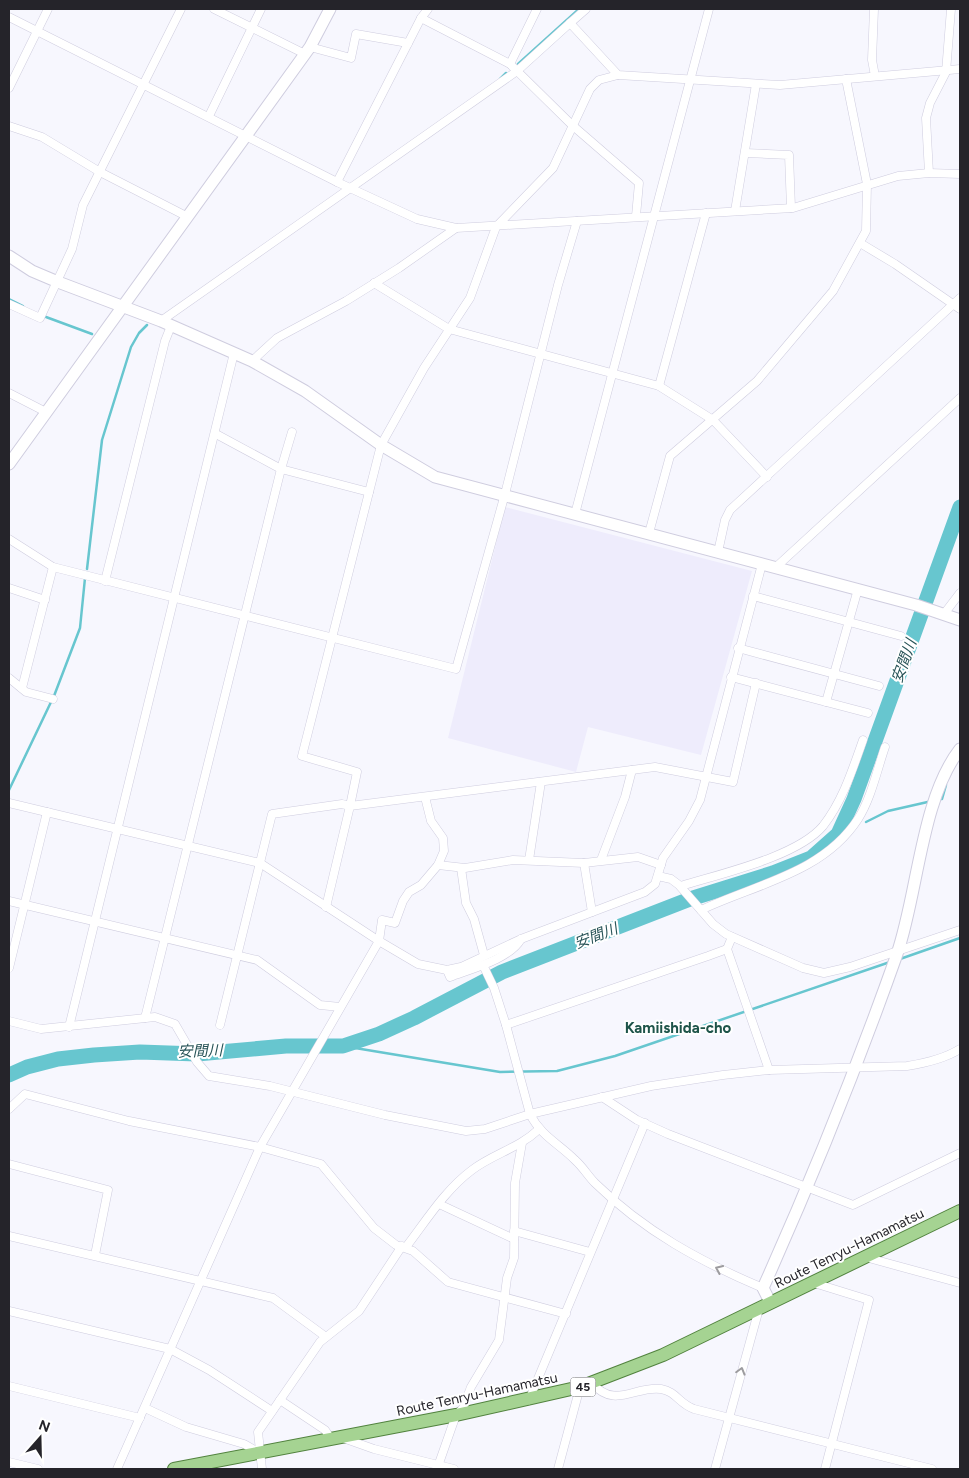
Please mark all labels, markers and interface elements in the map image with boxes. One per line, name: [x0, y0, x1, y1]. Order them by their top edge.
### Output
water label: 安間川: [888, 635, 921, 685]
water label: 安間川: [572, 919, 622, 952]
district label: Kamiishida-cho: [625, 1019, 731, 1037]
water label: 安間川: [177, 1041, 225, 1061]
street label: Route Tenryu-Hamamatsu: [772, 1205, 927, 1292]
one-way arrow: [715, 1265, 724, 1276]
one-way arrow: [735, 1367, 745, 1375]
street label: Route Tenryu-Hamamatsu: [395, 1369, 559, 1420]
road number: 45: [570, 1378, 596, 1396]
north arrow: [15, 1413, 65, 1463]
text: N: [36, 1416, 52, 1436]

